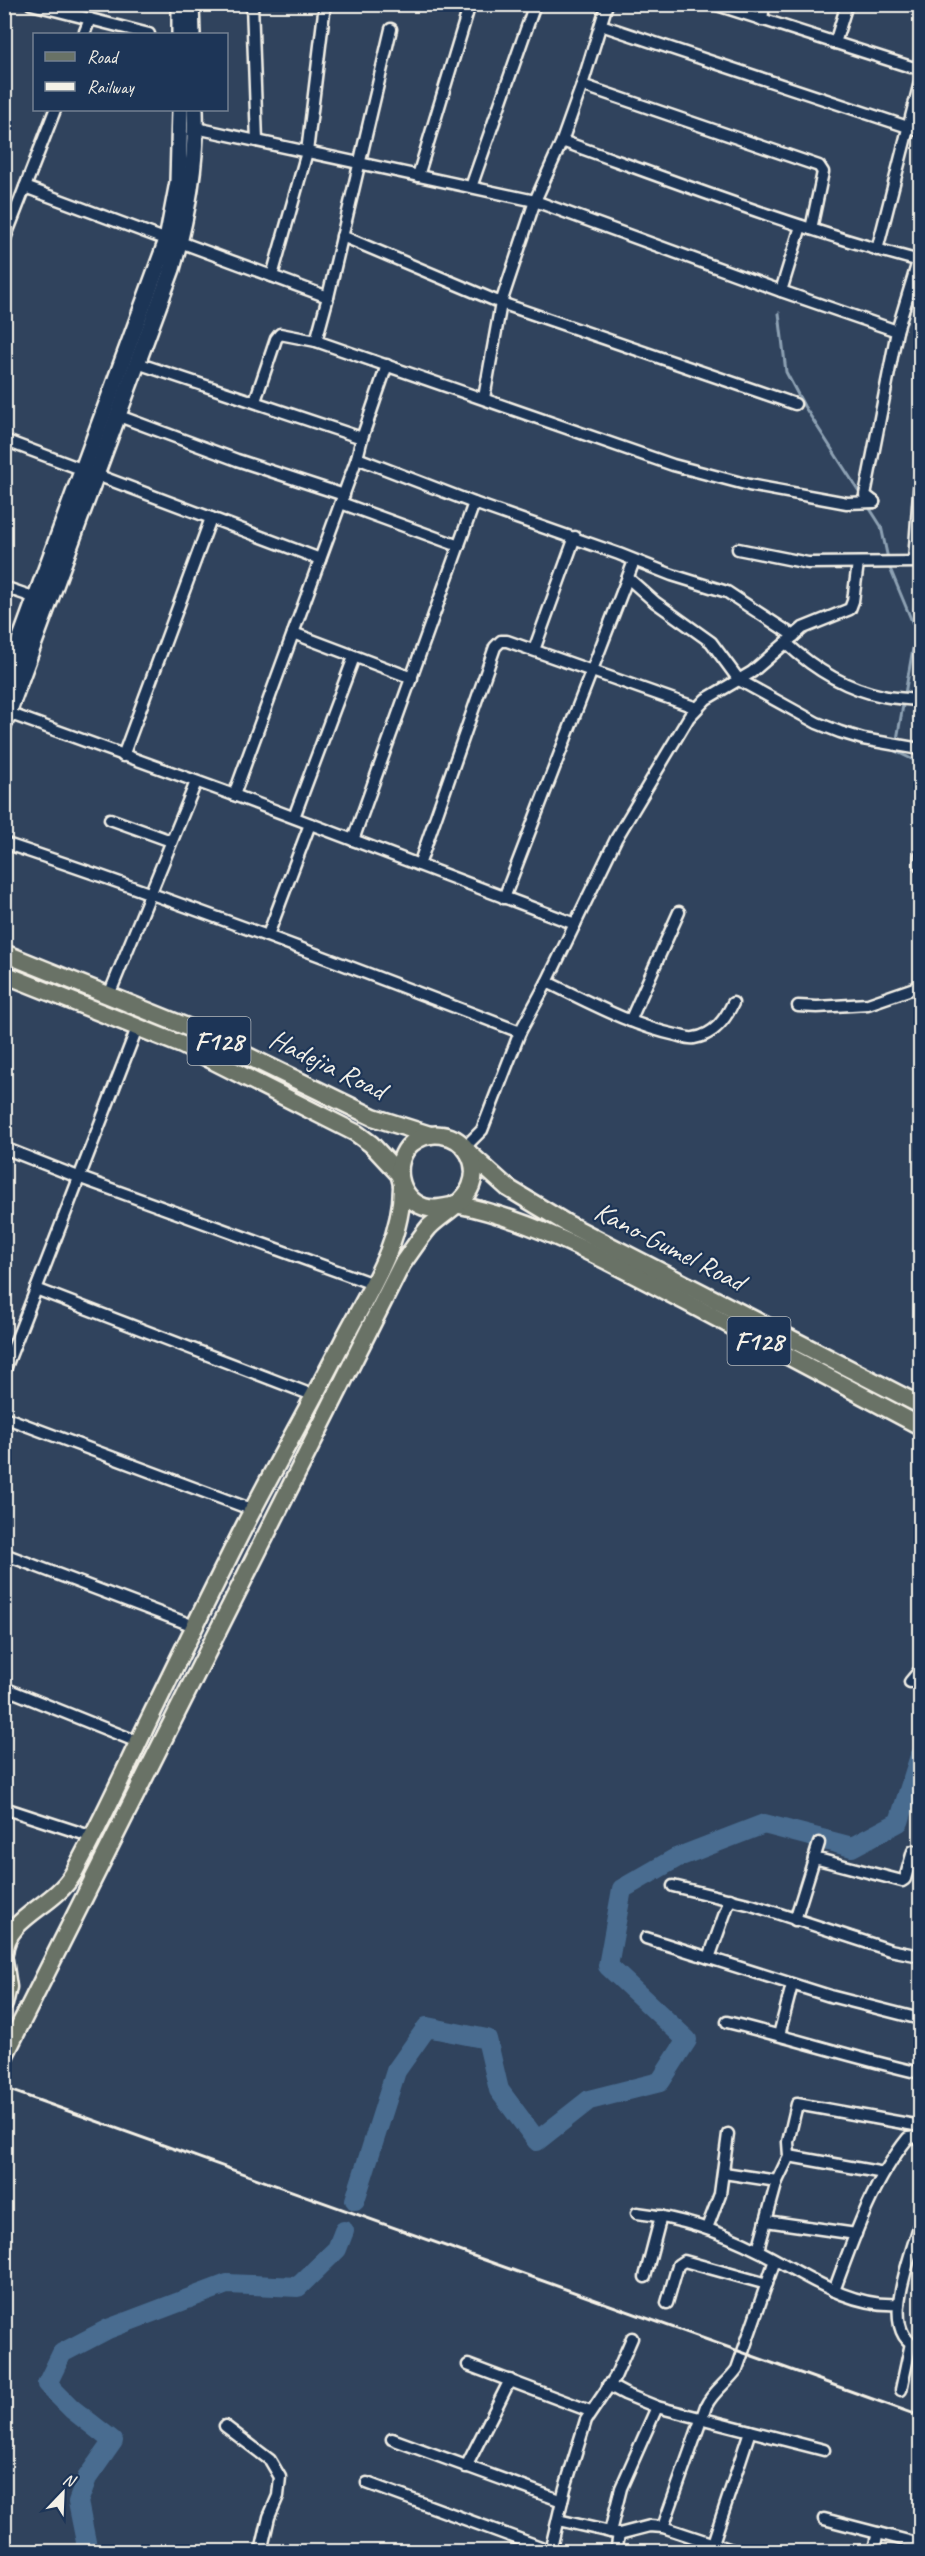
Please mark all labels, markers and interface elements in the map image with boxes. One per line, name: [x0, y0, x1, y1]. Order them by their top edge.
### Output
legend: [33, 33, 228, 111]
text: Road: [87, 46, 120, 68]
text: Railway: [87, 76, 135, 98]
road number: F128: [188, 1017, 250, 1065]
street label: Hadejia Road: [264, 1021, 396, 1109]
street label: Kano-Gumel Road: [589, 1193, 755, 1301]
road number: F128: [728, 1317, 790, 1365]
north arrow: [33, 2463, 93, 2523]
text: N: [60, 2469, 80, 2492]

